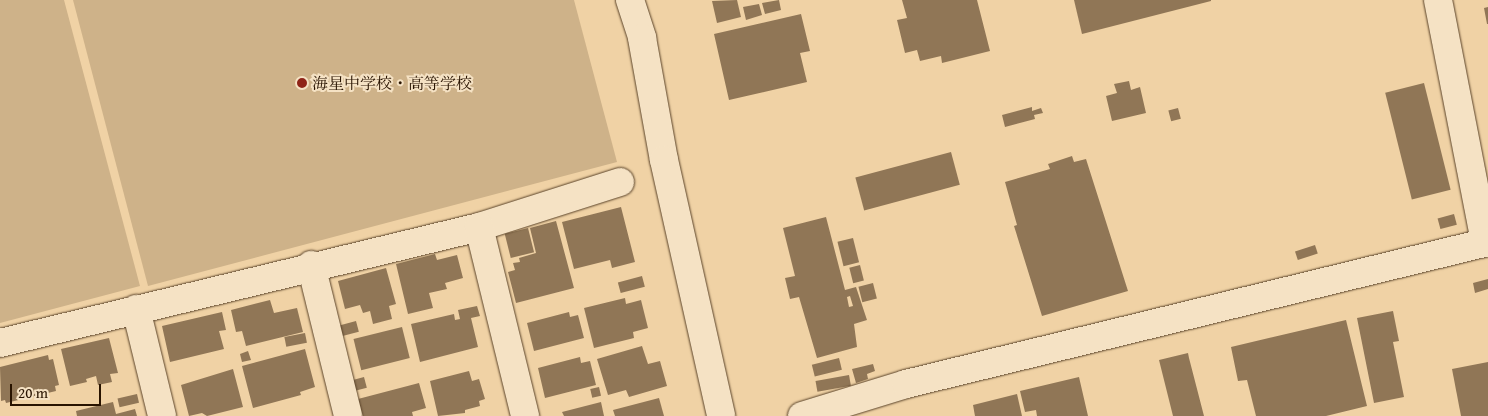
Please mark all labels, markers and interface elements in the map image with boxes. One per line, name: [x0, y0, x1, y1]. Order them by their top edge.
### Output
place label: 海星中学校・高等学校: [312, 73, 472, 93]
marker: 海星中学校・高等学校: [296, 77, 308, 89]
scale bar: [12, 374, 104, 406]
text: 20 m: [18, 382, 48, 403]

